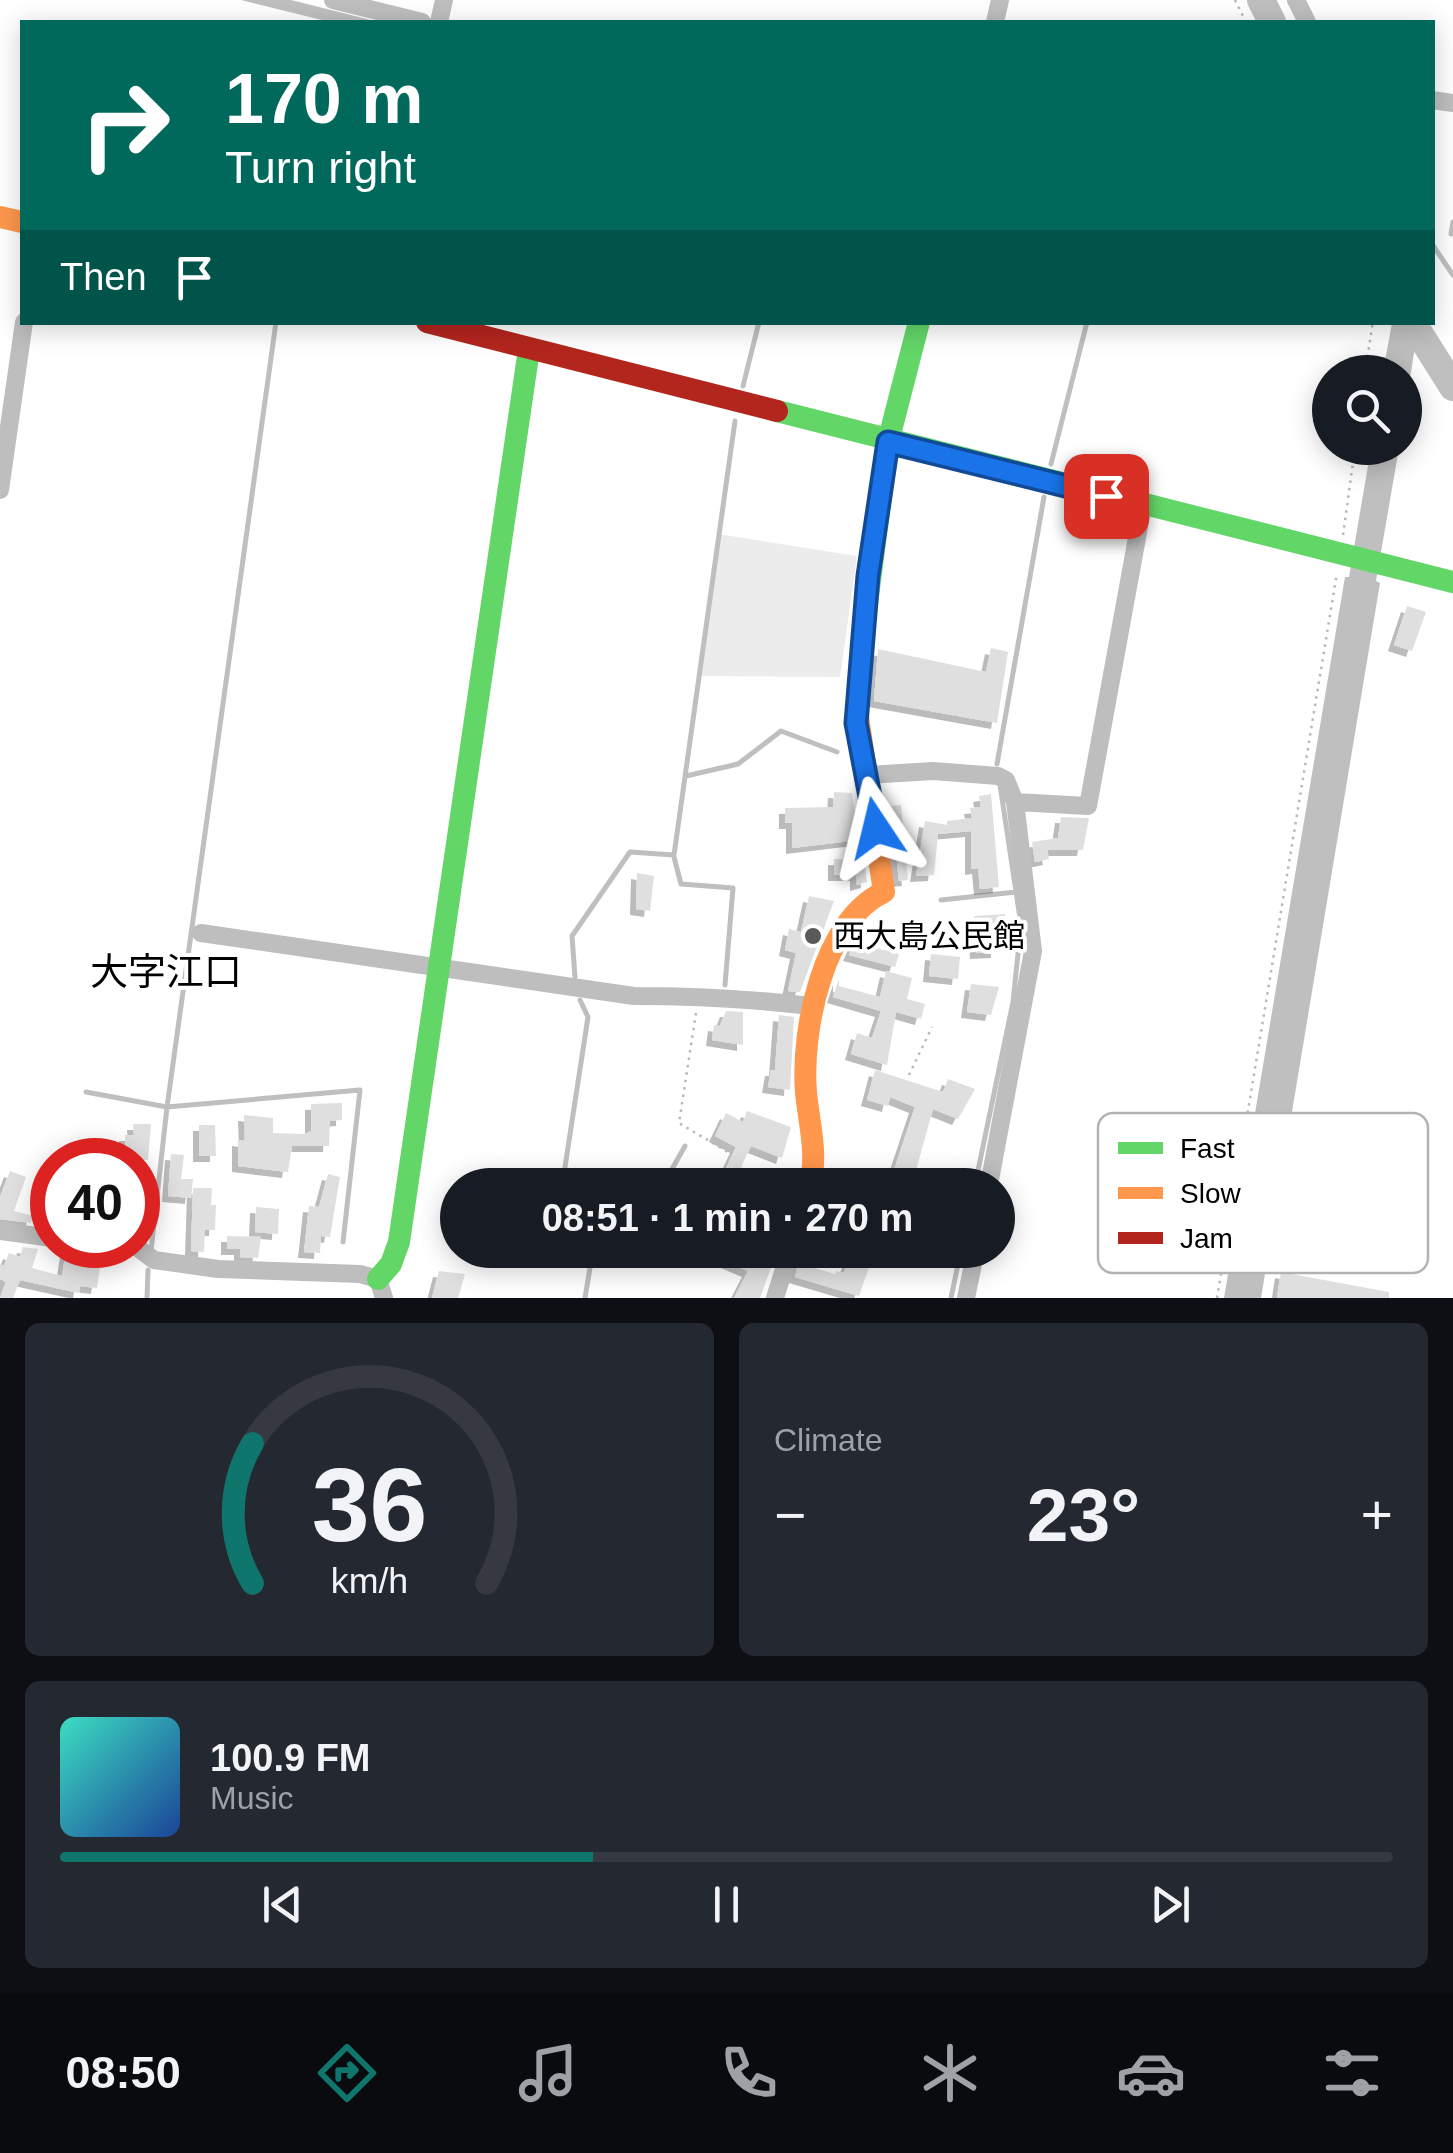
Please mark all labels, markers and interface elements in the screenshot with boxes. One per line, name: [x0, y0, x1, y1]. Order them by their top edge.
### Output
icon: right: [60, 60, 190, 190]
text: 170 m: [225, 60, 423, 138]
text: Turn right: [225, 142, 416, 193]
icon: arrive: [167, 250, 222, 305]
text: Then: [60, 256, 147, 298]
map controls: [1312, 355, 1422, 465]
button: search: [1312, 355, 1422, 465]
pin: [1064, 454, 1149, 539]
icon: arrive: [1079, 469, 1134, 524]
position arrow: [824, 776, 928, 880]
place label: 西大島公民館: [833, 918, 1025, 954]
marker: 西大島公民館: [802, 925, 824, 947]
district label: 大字江口: [90, 951, 242, 993]
legend: [1098, 1113, 1428, 1273]
text: Fast: [1180, 1133, 1235, 1164]
speed limit sign: 40: [30, 1138, 160, 1268]
text: Slow: [1180, 1178, 1241, 1209]
text: 08:51 · 1 min · 270 m: [542, 1197, 913, 1239]
text: Jam: [1180, 1223, 1233, 1254]
text: Climate: [774, 1422, 882, 1458]
text: 36: [312, 1447, 427, 1563]
text: 23°: [1027, 1473, 1140, 1557]
text: −: [774, 1484, 806, 1546]
text: +: [1361, 1484, 1393, 1546]
text: km/h: [331, 1561, 408, 1601]
text: 100.9 FM: [210, 1737, 371, 1779]
text: Music: [210, 1780, 294, 1816]
icon: previous: [255, 1877, 310, 1932]
icon: pause: [699, 1877, 754, 1932]
icon: next: [1143, 1877, 1198, 1932]
icon: directions: [312, 2038, 382, 2108]
icon: music: [513, 2038, 583, 2108]
icon: phone: [714, 2038, 784, 2108]
icon: climate: [915, 2038, 985, 2108]
icon: car: [1116, 2038, 1186, 2108]
icon: filters: [1317, 2038, 1387, 2108]
text: 08:50: [66, 2047, 181, 2098]

